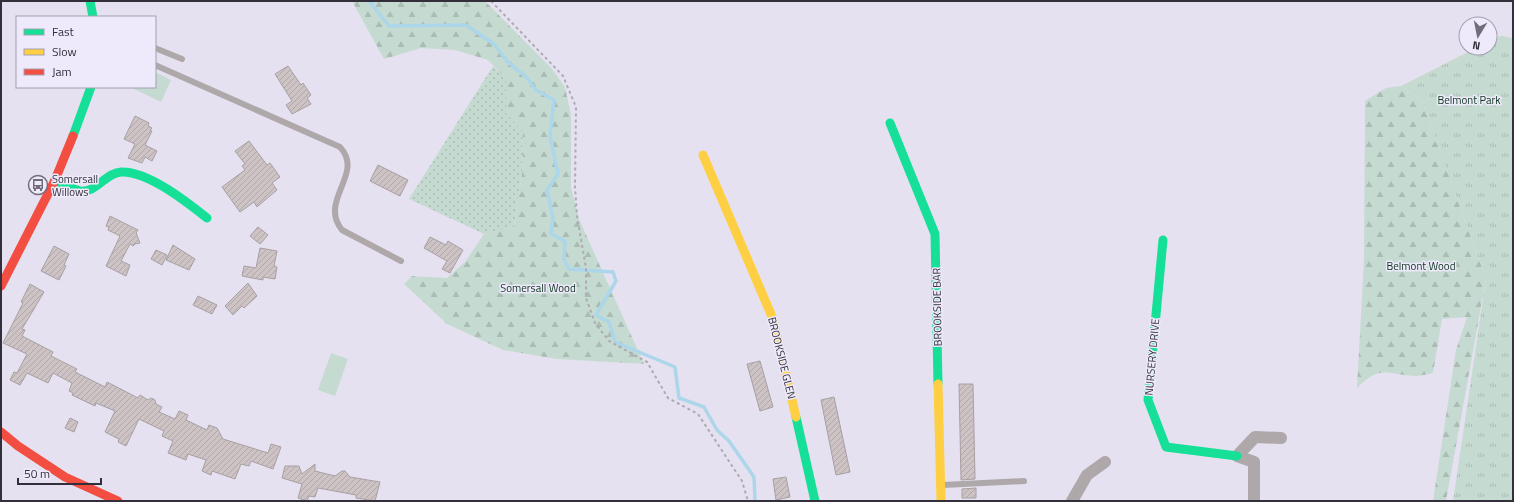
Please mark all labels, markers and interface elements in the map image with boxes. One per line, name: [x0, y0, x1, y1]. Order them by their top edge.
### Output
legend: [16, 16, 156, 88]
north arrow: [1458, 16, 1498, 56]
text: Fast: [52, 22, 75, 41]
text: N: [1471, 37, 1481, 54]
text: Slow: [52, 42, 77, 61]
text: Jam: [52, 62, 72, 81]
park label: Belmont Park: [1437, 92, 1501, 108]
place label: Somersall Willows: [52, 171, 98, 200]
bus stop icon: Somersall Willows: [27, 174, 49, 196]
park label: Belmont Wood: [1387, 258, 1456, 274]
street label: BROOKSIDE BAR: [928, 267, 946, 346]
park label: Somersall Wood: [500, 280, 576, 296]
street label: BROOKSIDE GLEN: [764, 315, 800, 401]
street label: NURSERY DRIVE: [1141, 318, 1163, 396]
scale bar: [18, 460, 101, 486]
text: 50 m: [24, 464, 50, 483]

